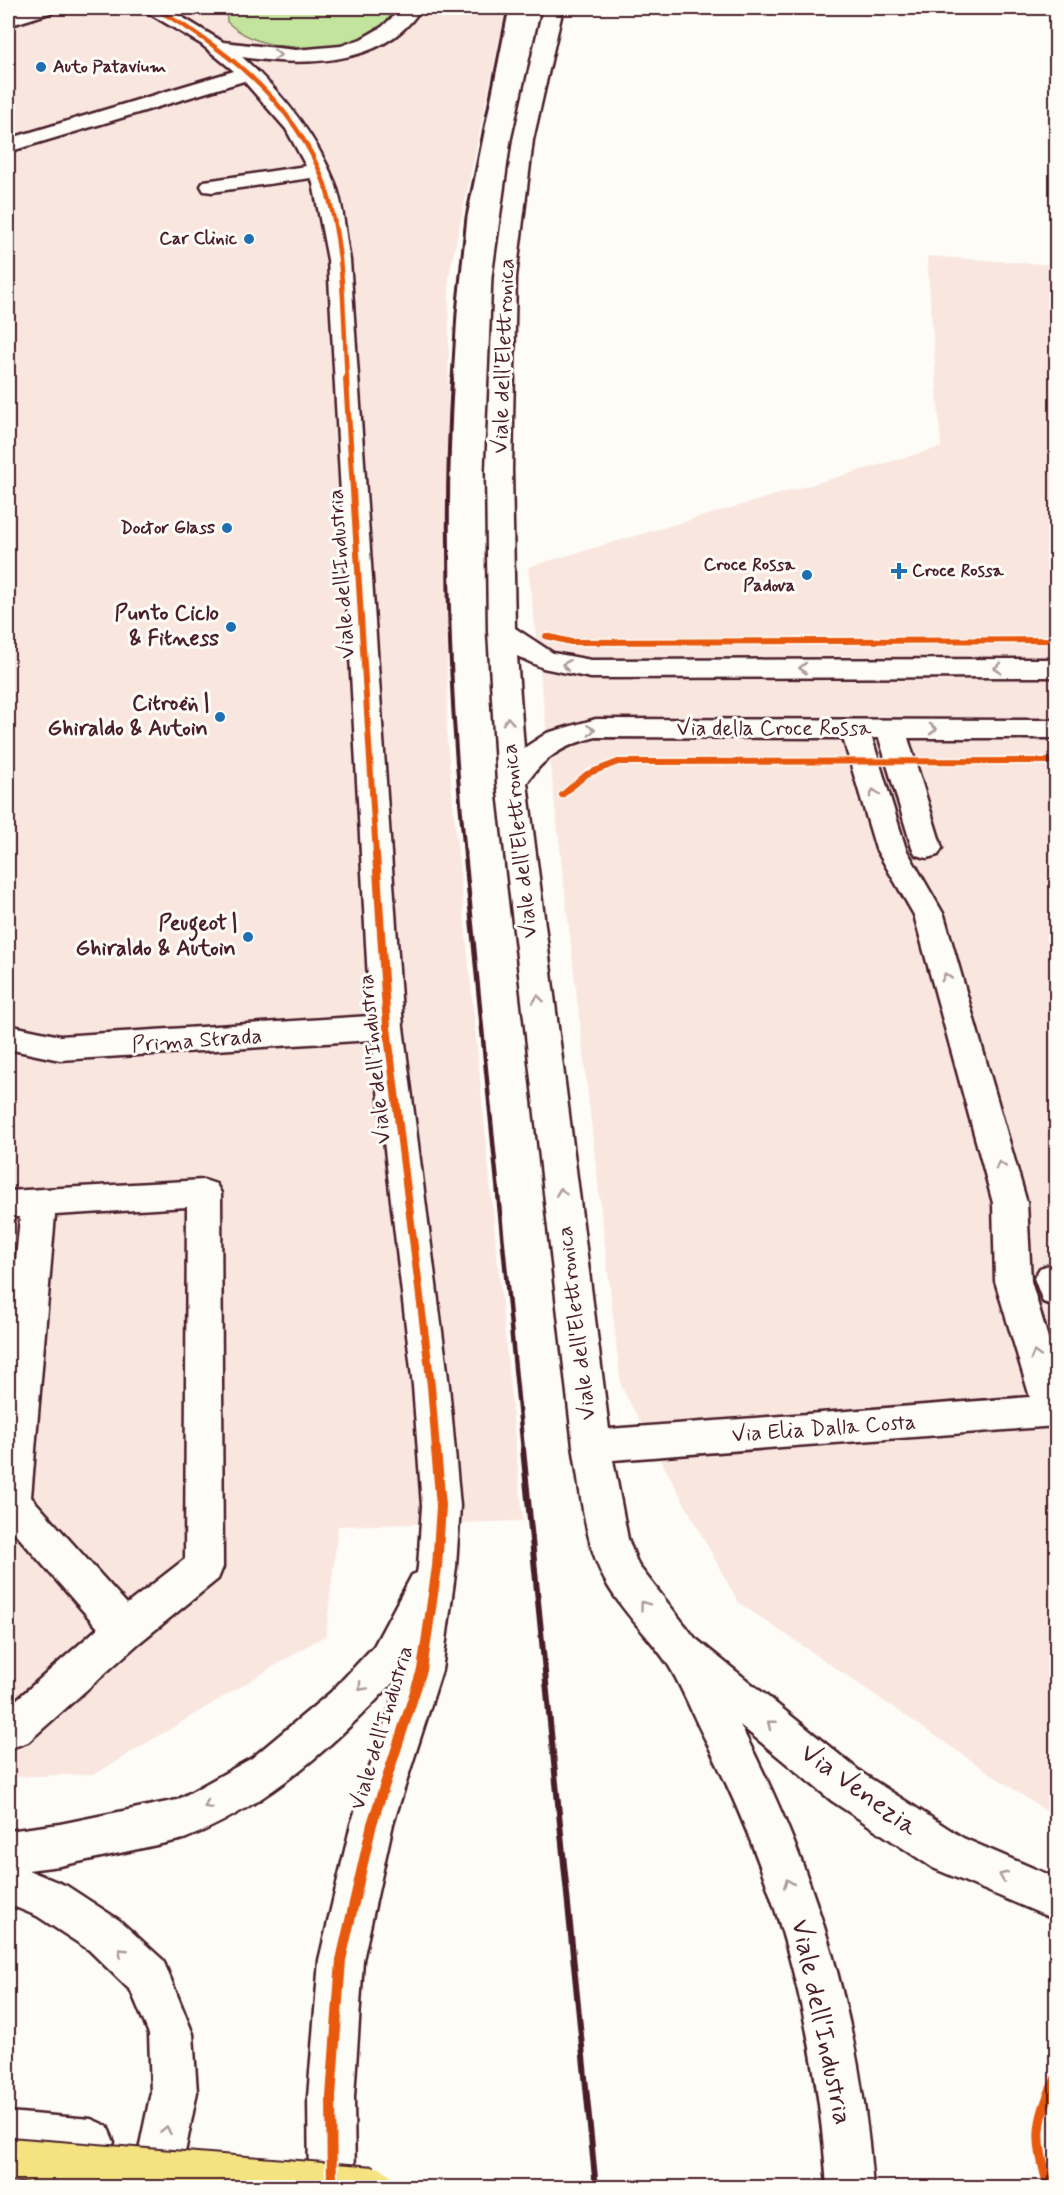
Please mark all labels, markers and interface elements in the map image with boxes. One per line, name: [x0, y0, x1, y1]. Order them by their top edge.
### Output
one-way arrow: [272, 49, 281, 62]
place label: Auto Patavium: [53, 55, 166, 79]
marker: Auto Patavium: [34, 60, 48, 74]
place label: Car Clinic: [159, 227, 238, 251]
marker: Car Clinic: [242, 232, 256, 246]
street label: Viale dell'Elettronica: [487, 258, 521, 454]
street label: Viale dell'Industria: [322, 488, 362, 660]
place label: Doctor Glass: [120, 516, 215, 540]
marker: Doctor Glass: [220, 521, 234, 535]
place label: Croce Rossa Padova: [704, 553, 796, 598]
place label: Croce Rossa: [912, 559, 1005, 583]
marker: Croce Rossa: [890, 562, 908, 580]
marker: Croce Rossa Padova: [800, 568, 814, 582]
place label: Punto Ciclo & Fitness: [115, 600, 219, 653]
marker: Punto Ciclo & Fitness: [224, 620, 238, 634]
one-way arrow: [562, 659, 572, 672]
one-way arrow: [799, 662, 808, 674]
one-way arrow: [994, 662, 1003, 674]
place label: Citroën | Ghiraldo & Autoin: [48, 690, 209, 743]
marker: Citroën | Ghiraldo & Autoin: [213, 710, 227, 724]
street label: Via della Croce Rossa: [676, 715, 872, 743]
one-way arrow: [501, 717, 514, 726]
one-way arrow: [929, 723, 938, 735]
one-way arrow: [587, 724, 596, 736]
street label: Viale dell'Elettronica: [496, 742, 544, 940]
one-way arrow: [869, 788, 881, 798]
place label: Peugeot | Ghiraldo & Autoin: [76, 910, 237, 963]
marker: Peugeot | Ghiraldo & Autoin: [241, 930, 255, 944]
one-way arrow: [941, 972, 953, 983]
street label: Viale dell'Industria: [352, 973, 398, 1145]
one-way arrow: [532, 994, 545, 1003]
street label: Prima Strada: [131, 1022, 263, 1060]
one-way arrow: [994, 1160, 1007, 1170]
one-way arrow: [556, 1188, 568, 1197]
street label: Viale dell'Elettronica: [551, 1224, 603, 1422]
one-way arrow: [1030, 1350, 1042, 1361]
street label: Via Elia Dalla Costa: [731, 1409, 917, 1449]
one-way arrow: [641, 1601, 652, 1612]
street label: Viale dell'Industria: [344, 1642, 420, 1814]
one-way arrow: [358, 1681, 369, 1691]
one-way arrow: [766, 1720, 777, 1731]
street label: Via Venezia: [793, 1735, 925, 1845]
one-way arrow: [204, 1798, 215, 1810]
one-way arrow: [998, 1871, 1009, 1883]
one-way arrow: [783, 1879, 796, 1889]
street label: Viale dell'Industria: [782, 1916, 860, 2128]
one-way arrow: [118, 1948, 129, 1959]
one-way arrow: [159, 2126, 172, 2136]

